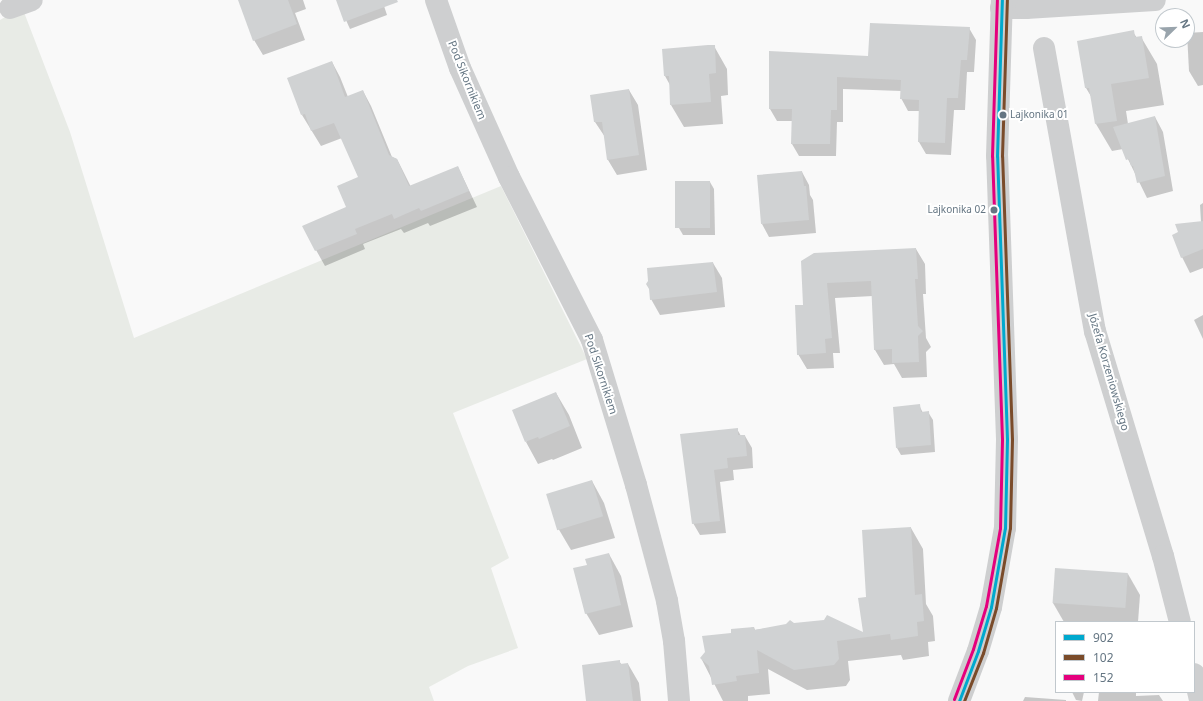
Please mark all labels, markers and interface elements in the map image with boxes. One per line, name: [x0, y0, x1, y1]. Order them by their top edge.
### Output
north arrow: [1155, 8, 1195, 48]
text: N: [1177, 16, 1194, 31]
street label: Pod Sikornikiem: [445, 39, 489, 121]
place label: Lajkonika 01: [1010, 109, 1069, 121]
marker: Lajkonika 01: [998, 110, 1008, 120]
place label: Lajkonika 02: [927, 204, 986, 216]
marker: Lajkonika 02: [989, 205, 999, 215]
street label: Józefa Korzeniowskiego: [1086, 312, 1132, 432]
street label: Pod Sikornikiem: [582, 332, 620, 416]
legend: [1055, 621, 1195, 693]
text: 902: [1093, 629, 1114, 646]
text: 102: [1093, 649, 1114, 666]
text: 152: [1093, 669, 1114, 686]

